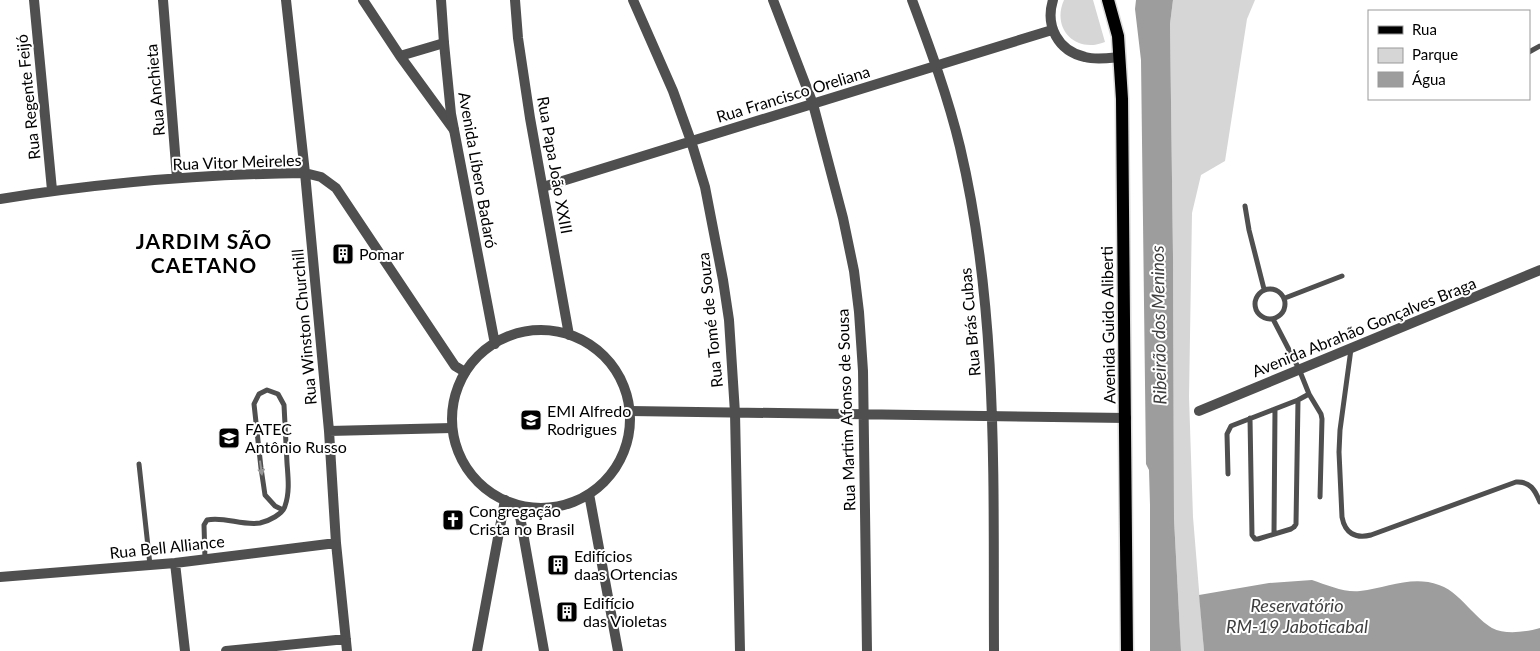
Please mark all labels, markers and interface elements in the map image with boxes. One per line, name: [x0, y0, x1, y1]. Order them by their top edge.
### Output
legend: [1368, 10, 1530, 100]
text: Rua: [1412, 20, 1437, 38]
street label: Rua Regente Feijó: [11, 33, 44, 161]
street label: Rua Anchieta: [141, 43, 168, 137]
text: Parque: [1412, 45, 1458, 63]
street label: Rua Francisco Oreliana: [714, 61, 872, 126]
text: Água: [1412, 70, 1446, 88]
street label: Avenida Líbero Badaró: [455, 90, 502, 250]
street label: Rua Papa João XXIII: [534, 95, 577, 235]
street label: Rua Vitor Meireles: [172, 150, 302, 173]
district label: JARDIM SÃO CAETANO: [136, 228, 272, 277]
building icon: Pomar: [331, 242, 355, 266]
place label: Pomar: [359, 244, 404, 263]
water label: Ribeirão dos Meninos: [1146, 245, 1170, 405]
street label: Avenida Guido Aliberti: [1097, 246, 1118, 404]
street label: Rua Winston Churchill: [287, 248, 320, 406]
street label: Rua Tomé de Souza: [693, 252, 726, 389]
street label: Rua Brás Cubas: [955, 267, 984, 377]
street label: Avenida Abrahão Gonçalves Braga: [1249, 273, 1479, 380]
street label: Rua Martim Afonso de Sousa: [832, 308, 859, 512]
place label: EMI Alfredo Rodrigues: [547, 401, 631, 438]
school or university icon: EMI Alfredo Rodrigues: [519, 408, 543, 432]
place label: FATEC Antônio Russo: [245, 419, 347, 456]
school or university icon: FATEC Antônio Russo: [217, 426, 241, 450]
one-way arrow: [257, 460, 265, 476]
place label: Congregação Crista no Brasil: [469, 501, 574, 538]
church icon: Congregação Crista no Brasil: [441, 508, 465, 532]
street label: Rua Bell Alliance: [109, 531, 225, 562]
place label: Edifícios daas Ortencias: [574, 546, 678, 583]
building icon: Edifícios daas Ortencias: [546, 553, 570, 577]
place label: Edifício das Violetas: [583, 593, 667, 630]
water label: Reservatório RM-19 Jaboticabal: [1226, 594, 1368, 637]
building icon: Edifício das Violetas: [555, 600, 579, 624]

